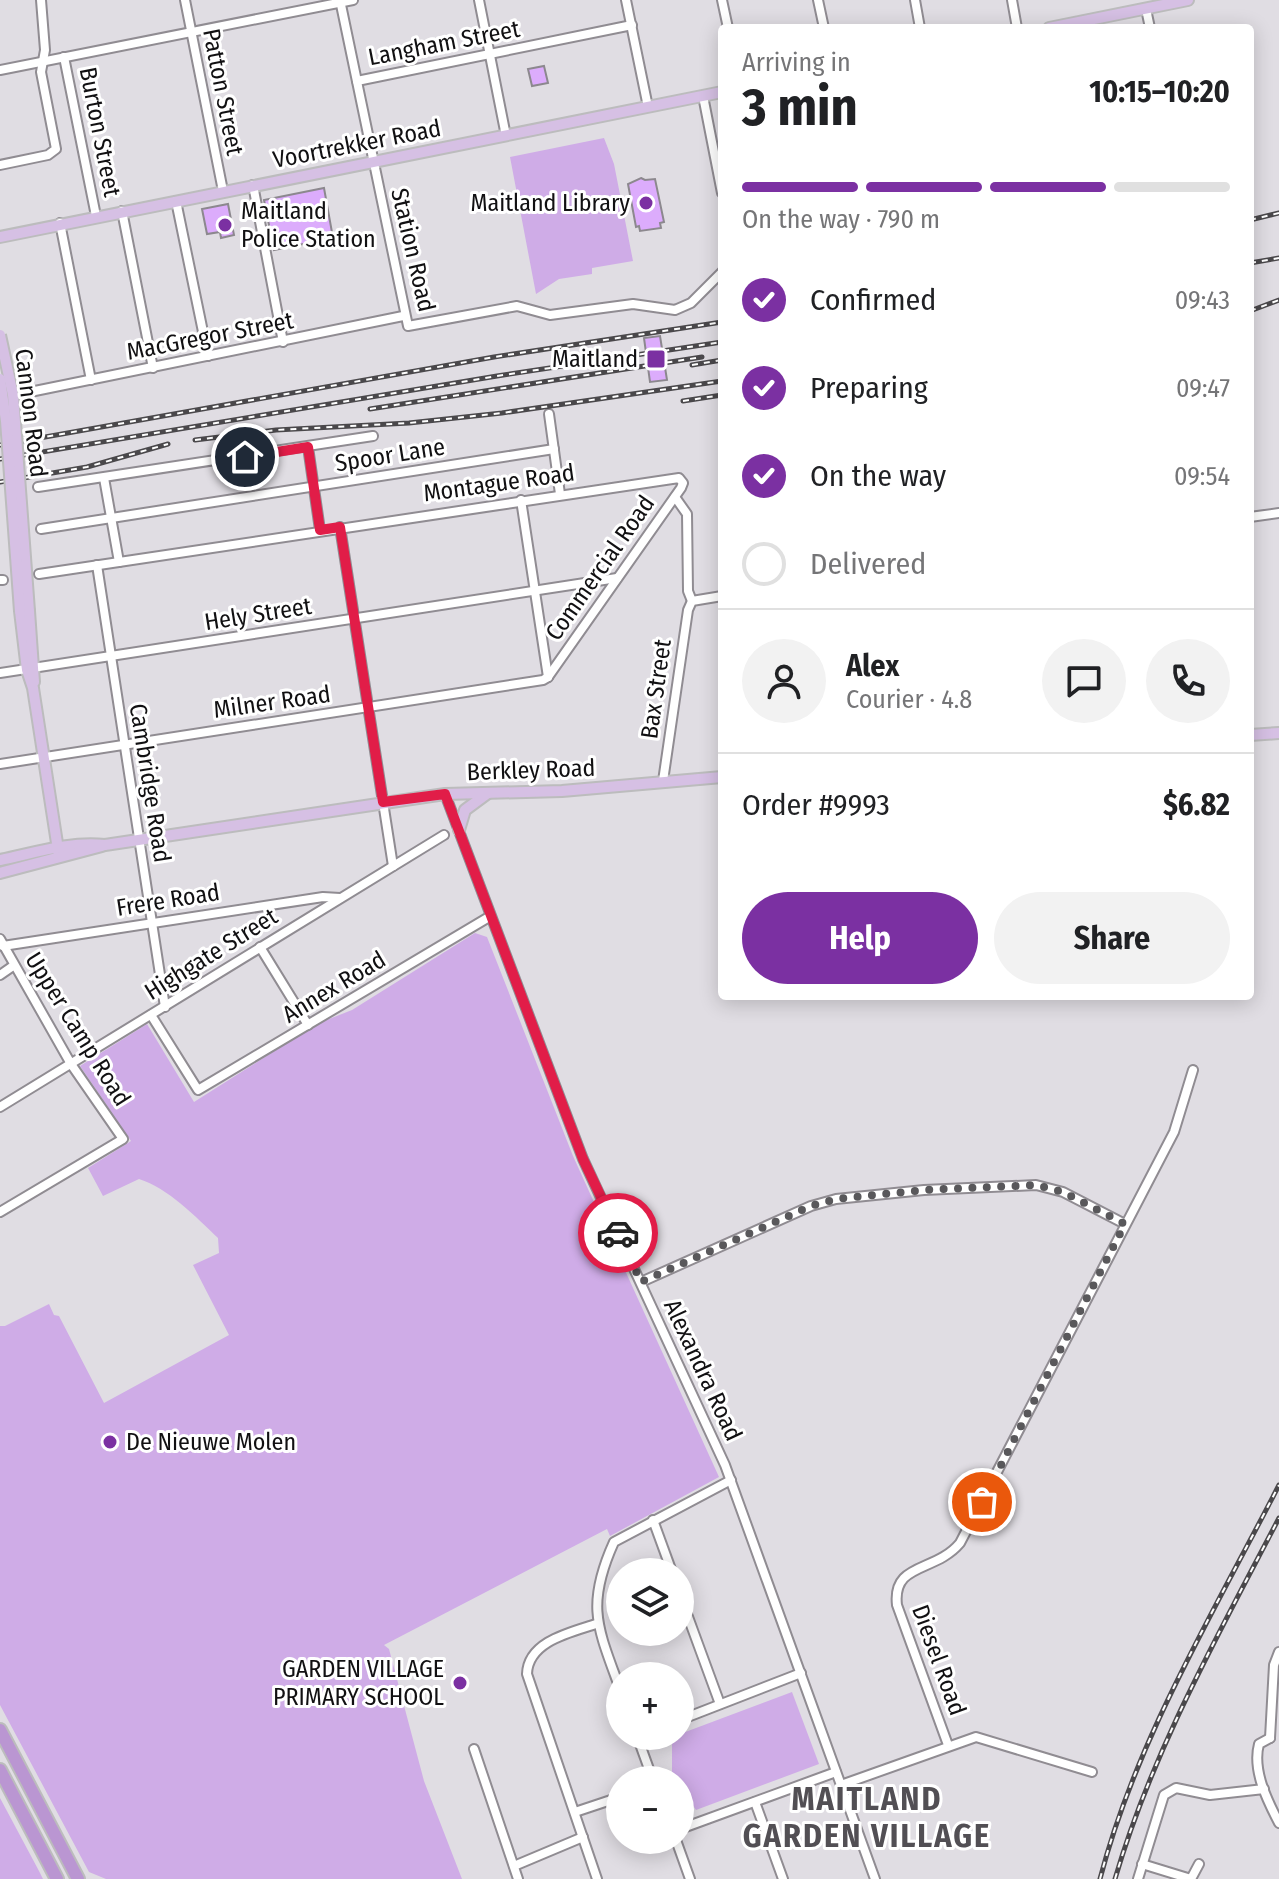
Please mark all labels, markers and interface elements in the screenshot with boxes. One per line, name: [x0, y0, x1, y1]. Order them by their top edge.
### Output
street label: Langham Street: [366, 15, 522, 71]
street label: Patton Street: [197, 26, 249, 158]
text: Arriving in: [742, 47, 851, 78]
street label: Burton Street: [74, 65, 126, 199]
text: 10:15–10:20: [1089, 74, 1230, 110]
text: 3 min: [742, 76, 858, 139]
street label: Voortrekker Road: [271, 114, 443, 174]
street label: Station Road: [385, 186, 441, 314]
place label: Maitland Library: [470, 189, 630, 217]
marker: Maitland Library: [637, 194, 655, 212]
place label: Maitland Police Station: [241, 197, 376, 253]
text: On the way · 790 m: [742, 204, 940, 235]
marker: Maitland Police Station: [216, 216, 234, 234]
icon: check: [742, 278, 786, 322]
text: Confirmed: [810, 282, 936, 318]
text: 09:43: [1175, 285, 1230, 316]
street label: MacGregor Street: [124, 306, 296, 366]
place label: Maitland: [552, 345, 638, 373]
street label: Cannon Road: [9, 347, 53, 479]
marker: Maitland: [645, 348, 667, 370]
icon: check: [742, 366, 786, 410]
text: Preparing: [810, 370, 928, 406]
text: 09:47: [1176, 373, 1230, 404]
pin: [211, 423, 279, 491]
street label: Spoor Lane: [333, 433, 447, 477]
icon: home: [223, 435, 267, 479]
icon: check: [742, 454, 786, 498]
text: On the way: [810, 458, 946, 494]
street label: Montague Road: [422, 459, 576, 507]
text: 09:54: [1174, 461, 1230, 492]
street label: Commercial Road: [540, 490, 660, 646]
text: Delivered: [810, 546, 926, 582]
street label: Hely Street: [203, 592, 314, 636]
street label: Bax Street: [635, 637, 677, 740]
button: person: [742, 639, 826, 723]
button: chat: [1042, 639, 1126, 723]
button: phone: [1146, 639, 1230, 723]
text: Alex: [846, 648, 899, 684]
street label: Milner Road: [212, 680, 332, 724]
text: Courier · 4.8: [846, 684, 972, 715]
street label: Cambridge Road: [124, 702, 176, 864]
street label: Berkley Road: [466, 754, 596, 786]
text: Order #9993: [742, 787, 890, 823]
text: $6.82: [1163, 787, 1230, 823]
street label: Frere Road: [114, 878, 222, 922]
button: Help: [742, 892, 978, 984]
button: Share: [994, 892, 1230, 984]
street label: Highgate Street: [140, 902, 283, 1006]
street label: Annex Road: [277, 945, 391, 1029]
street label: Upper Camp Road: [20, 947, 136, 1111]
courier: [578, 1193, 658, 1273]
icon: car: [596, 1211, 640, 1255]
street label: Alexandra Road: [658, 1295, 748, 1445]
place label: De Nieuwe Molen: [126, 1428, 296, 1456]
marker: De Nieuwe Molen: [101, 1433, 119, 1451]
pin: [948, 1468, 1016, 1536]
icon: bag: [960, 1480, 1004, 1524]
map controls: [606, 1558, 694, 1854]
button: layers: [606, 1558, 694, 1646]
street label: Diesel Road: [906, 1601, 972, 1719]
place label: GARDEN VILLAGE PRIMARY SCHOOL: [273, 1655, 444, 1711]
button: +: [606, 1662, 694, 1750]
marker: GARDEN VILLAGE PRIMARY SCHOOL: [451, 1674, 469, 1692]
button: −: [606, 1766, 694, 1854]
district label: MAITLAND GARDEN VILLAGE: [743, 1780, 991, 1855]

